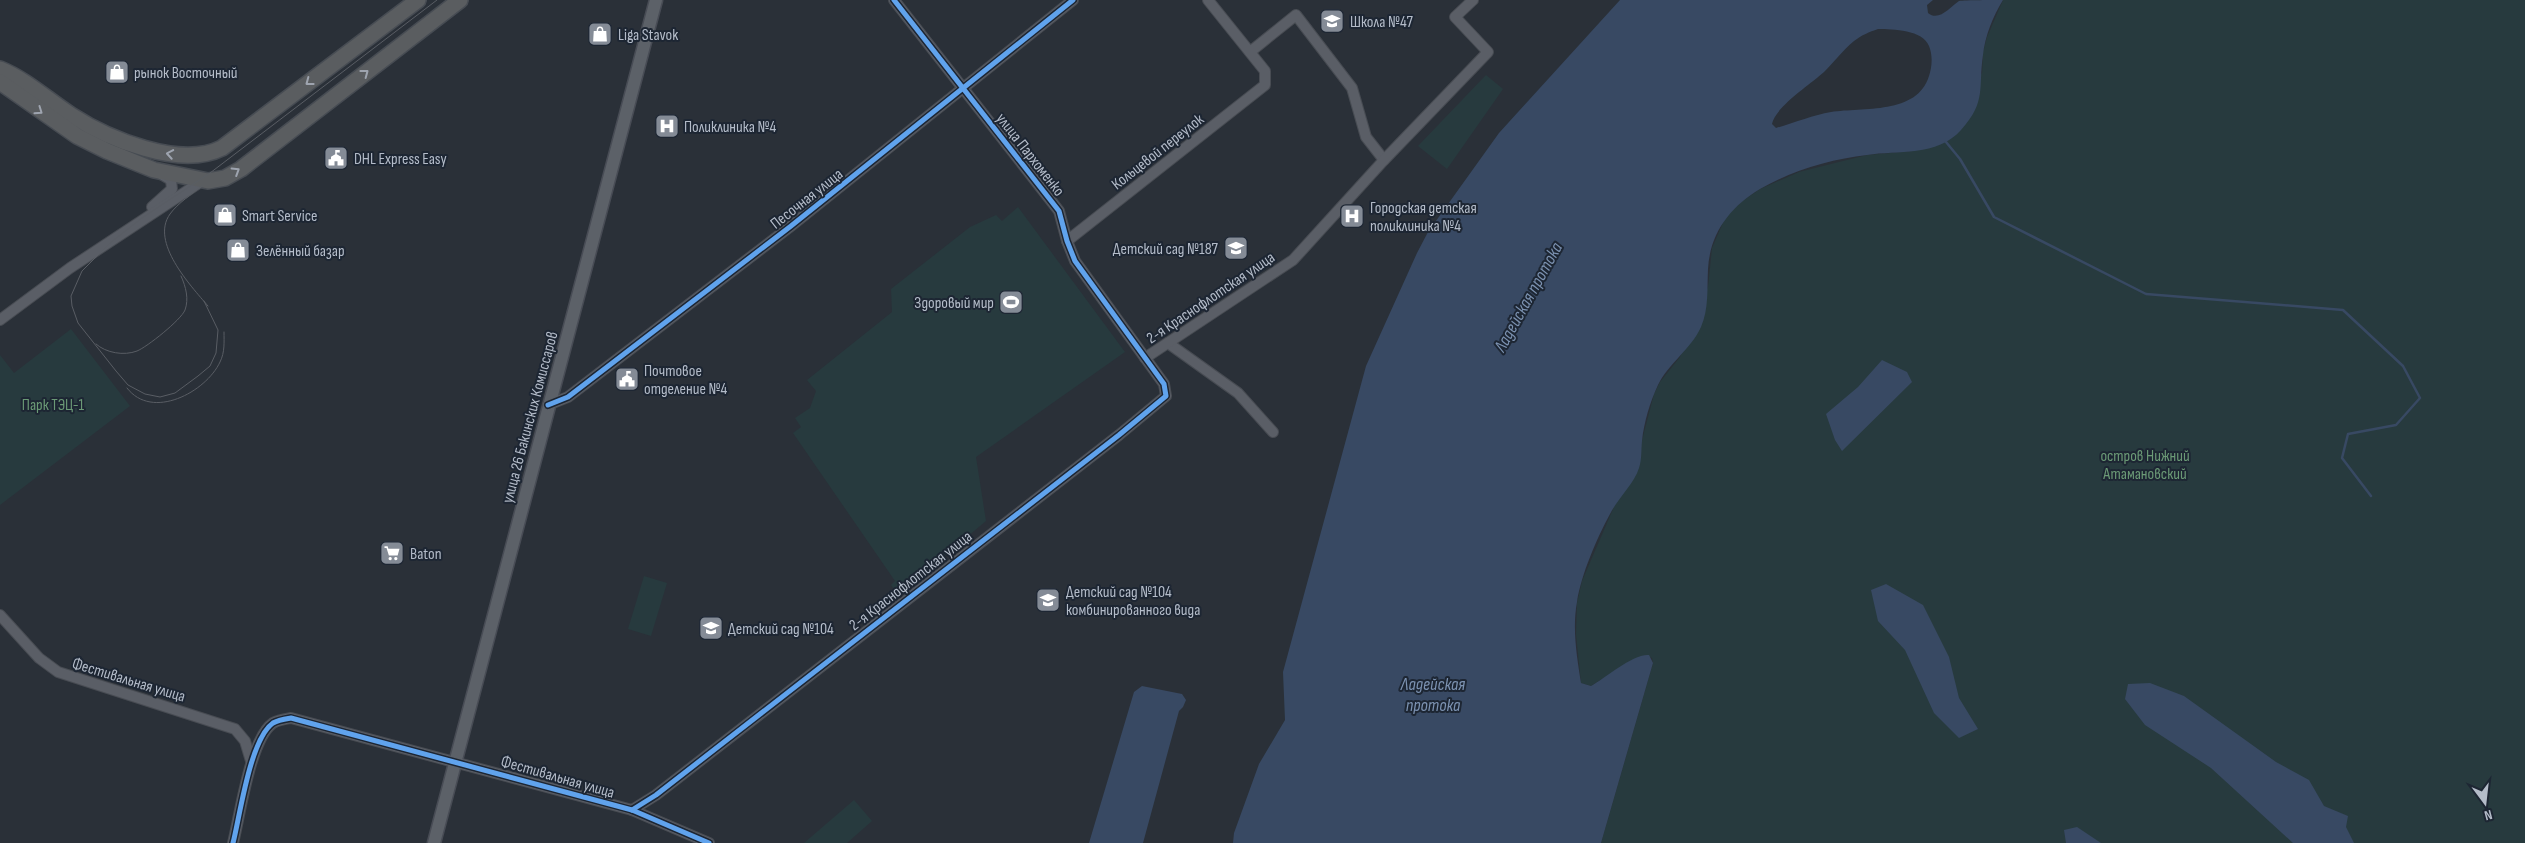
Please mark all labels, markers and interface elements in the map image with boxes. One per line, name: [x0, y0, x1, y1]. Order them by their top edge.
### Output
school or university icon: Школа №47: [1319, 8, 1345, 34]
place label: Школа №47: [1350, 13, 1414, 32]
shop icon: Liga Stavok: [587, 21, 613, 47]
place label: Liga Stavok: [618, 26, 678, 45]
shop icon: рынок Восточный: [104, 59, 130, 85]
place label: рынок Восточный: [134, 64, 238, 83]
one-way arrow: [359, 70, 369, 79]
one-way arrow: [306, 77, 315, 85]
one-way arrow: [34, 105, 43, 114]
street label: улица Пархоменко: [991, 110, 1068, 200]
street label: Кольцевой переулок: [1108, 110, 1209, 194]
hospital icon: Поликлиника №4: [654, 113, 680, 139]
place label: Поликлиника №4: [684, 118, 776, 137]
public building icon: DHL Express Easy: [323, 145, 349, 171]
one-way arrow: [166, 149, 175, 159]
place label: DHL Express Easy: [354, 150, 447, 169]
street label: Песочная улица: [767, 165, 847, 233]
one-way arrow: [231, 168, 240, 178]
place label: Городская детская поликлиника №4: [1370, 199, 1477, 236]
shop icon: Smart Service: [212, 202, 238, 228]
hospital icon: Городская детская поликлиника №4: [1339, 203, 1365, 229]
place label: Smart Service: [242, 207, 317, 226]
school or university icon: Детский сад №187: [1223, 235, 1249, 261]
shop icon: Зелённый базар: [225, 237, 251, 263]
water label: Ладейская протока: [1489, 238, 1567, 356]
place label: Детский сад №187: [1113, 240, 1219, 259]
place label: Зелённый базар: [256, 242, 345, 261]
street label: 2-я Краснофлотская улица: [1143, 248, 1279, 348]
sports icon: Здоровый мир: [998, 289, 1024, 315]
place label: Здоровый мир: [914, 294, 994, 313]
street label: улица 26 Бакинских Комиссаров: [498, 329, 563, 505]
place label: Почтовое отделение №4: [644, 362, 727, 399]
public building icon: Почтовое отделение №4: [614, 366, 640, 392]
park label: Парк ТЭЦ-1: [22, 396, 85, 415]
park label: остров Нижний Атамановский: [2100, 447, 2190, 484]
street label: 2-я Краснофлотская улица: [846, 527, 976, 635]
supermarket icon: Baton: [379, 540, 405, 566]
place label: Baton: [410, 545, 442, 564]
place label: Детский сад №104 комбинированного вида: [1066, 583, 1200, 620]
school or university icon: Детский сад №104 комбинированного вида: [1035, 587, 1061, 613]
school or university icon: Детский сад №104: [698, 615, 724, 641]
place label: Детский сад №104: [728, 620, 834, 639]
street label: Фестивальная улица: [70, 654, 187, 707]
water label: Ладейская протока: [1400, 674, 1465, 716]
street label: Фестивальная улица: [499, 752, 617, 803]
north arrow: [2460, 778, 2510, 828]
text: N: [2482, 806, 2494, 824]

